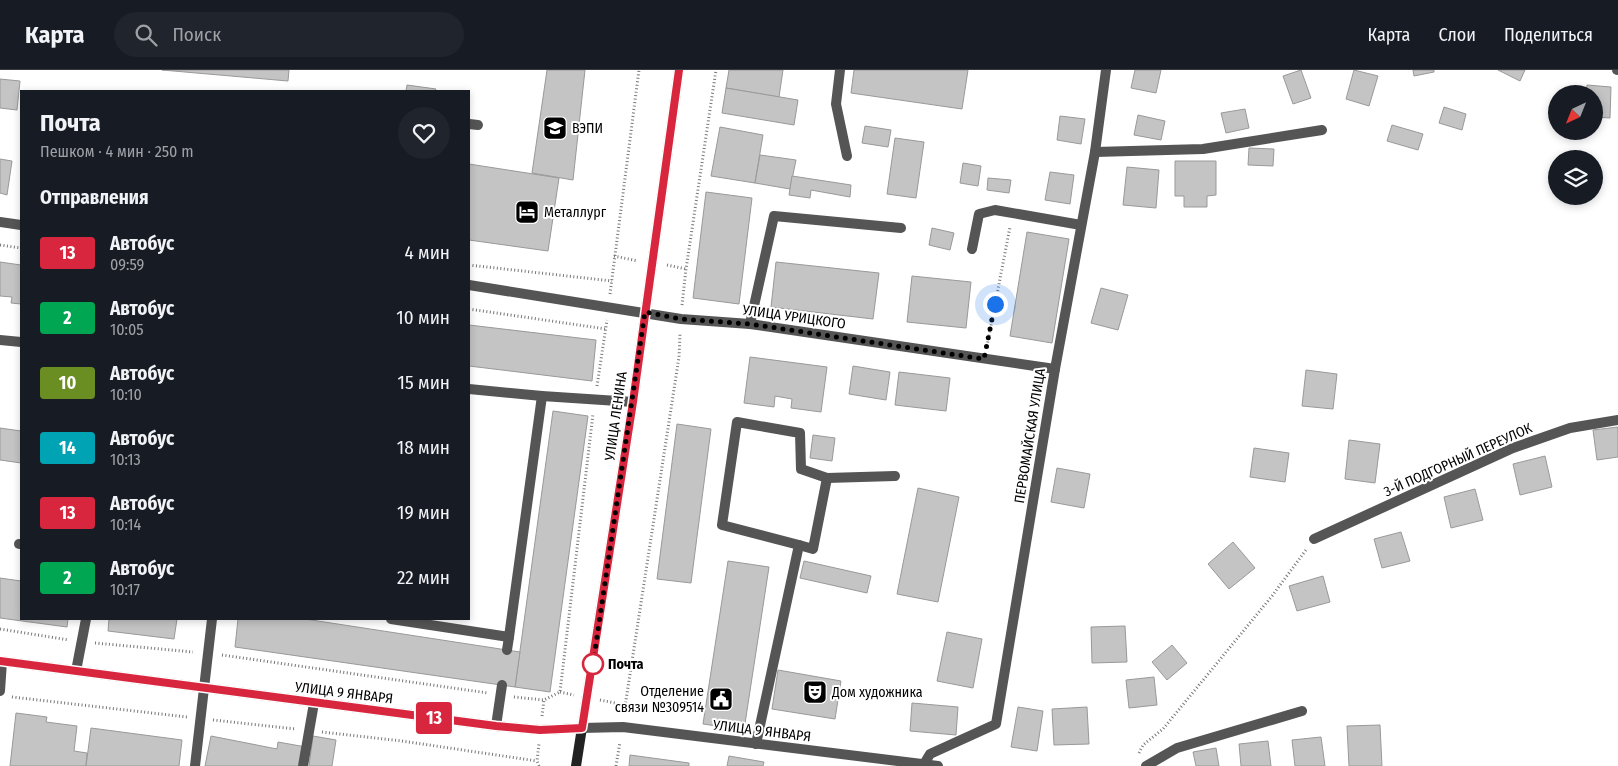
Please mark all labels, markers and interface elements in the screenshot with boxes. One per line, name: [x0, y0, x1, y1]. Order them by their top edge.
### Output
search box: [114, 12, 464, 57]
text: Карта: [25, 21, 84, 49]
icon: search: [132, 21, 160, 49]
text: Поиск: [172, 23, 221, 46]
text: Карта: [1367, 24, 1410, 46]
text: Слои: [1438, 24, 1476, 46]
text: Поделиться: [1504, 24, 1593, 46]
north arrow: [1548, 85, 1602, 140]
map controls: [1548, 85, 1603, 205]
button: heart: [398, 107, 450, 159]
text: Почта: [40, 109, 101, 137]
school or university icon: ВЭПИ: [542, 115, 568, 141]
place label: ВЭПИ: [572, 120, 603, 137]
text: Пешком · 4 мин · 250 m: [40, 142, 193, 161]
button: layers: [1548, 150, 1603, 205]
text: Отправления: [40, 186, 149, 209]
hotel icon: Металлург: [514, 199, 540, 225]
place label: Металлург: [544, 204, 607, 221]
text: Автобус: [110, 232, 174, 255]
text: 4 мин: [404, 241, 450, 264]
text: 13: [59, 242, 76, 264]
text: 09:59: [110, 255, 144, 274]
your location: [983, 292, 1008, 317]
text: Автобус: [110, 297, 174, 320]
street label: УЛИЦА УРИЦКОГО: [740, 301, 847, 333]
text: 10 мин: [396, 306, 450, 329]
text: 2: [63, 307, 72, 329]
text: 10:05: [110, 320, 144, 339]
text: Автобус: [110, 362, 174, 385]
street label: ПЕРВОМАЙСКАЯ УЛИЦА: [1011, 367, 1049, 505]
street label: УЛИЦА ЛЕНИНА: [601, 370, 631, 463]
text: 15 мин: [398, 371, 450, 394]
text: 10: [59, 372, 76, 394]
text: 10:10: [110, 385, 142, 404]
street label: 3-Й ПОДГОРНЫЙ ПЕРЕУЛОК: [1381, 419, 1535, 500]
text: Автобус: [110, 427, 174, 450]
text: 18 мин: [397, 436, 450, 459]
text: 14: [59, 437, 76, 459]
text: 10:13: [110, 450, 141, 469]
text: Автобус: [110, 492, 174, 515]
text: 19 мин: [397, 501, 450, 524]
text: 13: [59, 502, 76, 524]
text: 10:14: [110, 515, 141, 534]
text: Автобус: [110, 557, 174, 580]
text: 22 мин: [397, 566, 450, 589]
text: 2: [63, 567, 72, 589]
text: 10:17: [110, 580, 140, 599]
marker: Почта: [582, 653, 604, 675]
place label: Почта: [608, 656, 643, 673]
street label: УЛИЦА 9 ЯНВАРЯ: [293, 678, 394, 707]
theatre icon: Дом художника: [802, 679, 828, 705]
place label: Отделение связи №309514: [615, 683, 704, 716]
place label: Дом художника: [831, 684, 923, 701]
public building icon: Отделение связи №309514: [708, 686, 734, 712]
line badge: 13: [412, 702, 456, 734]
text: 13: [426, 707, 442, 729]
street label: УЛИЦА 9 ЯНВАРЯ: [711, 716, 812, 745]

